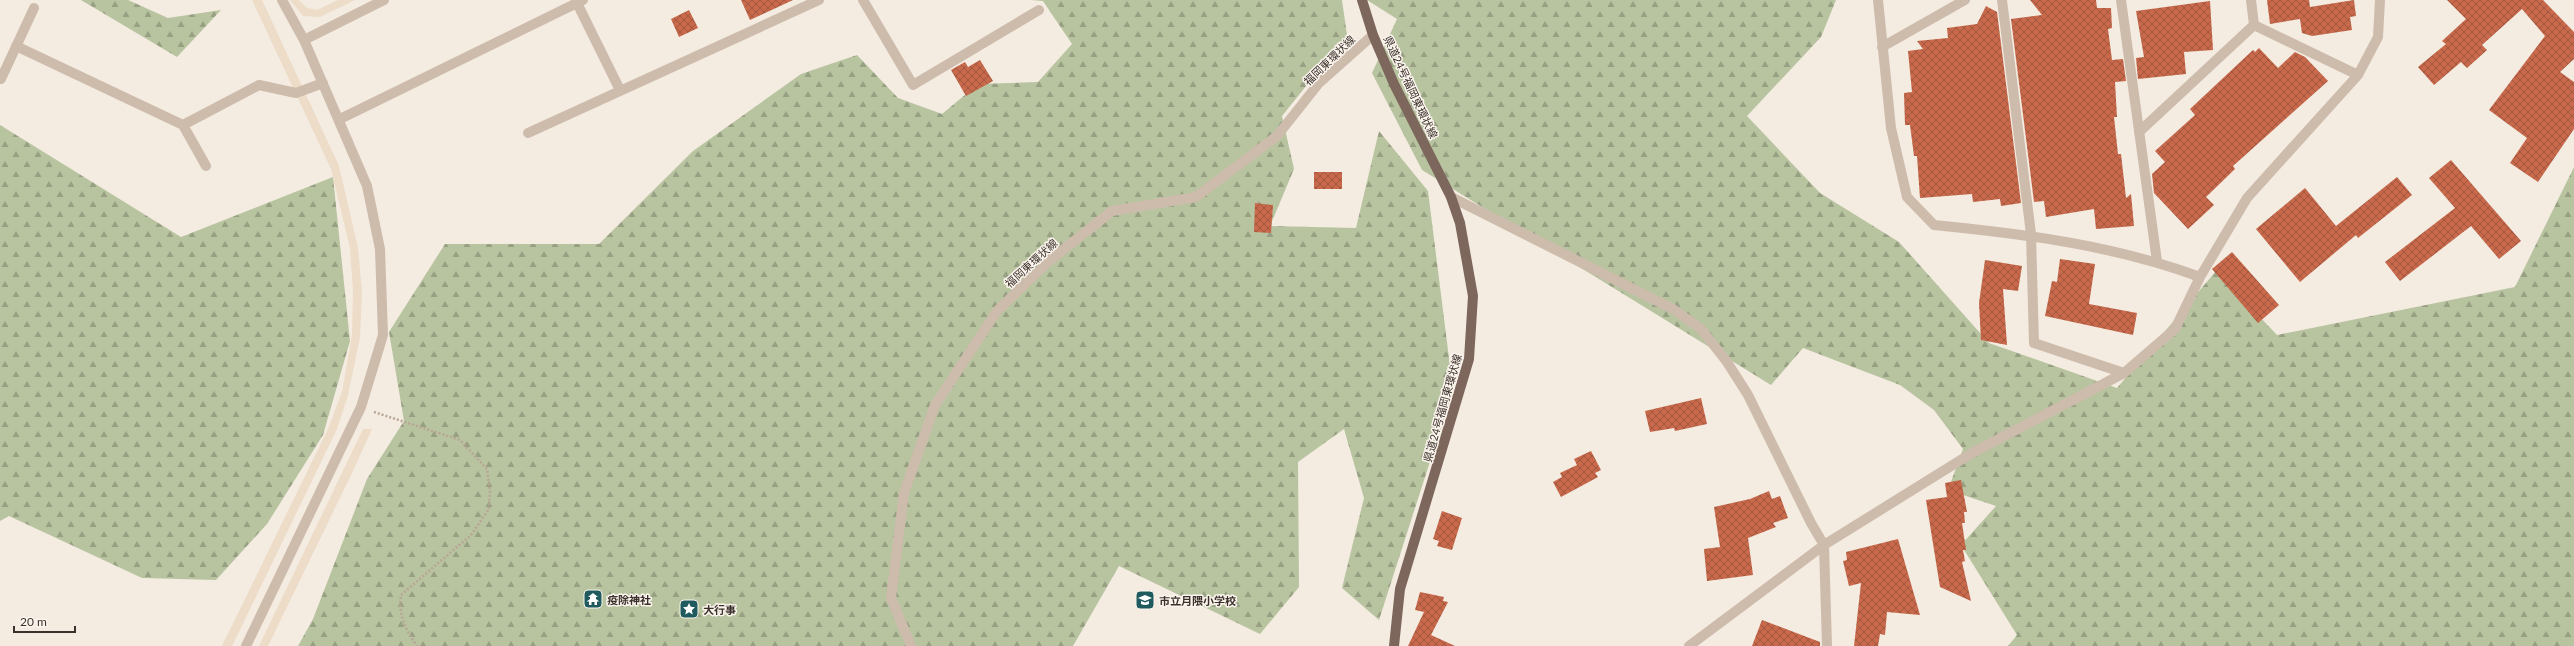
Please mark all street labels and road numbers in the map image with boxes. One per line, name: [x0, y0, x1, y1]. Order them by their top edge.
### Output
street label: 福岡東環状線: [1301, 32, 1357, 88]
street label: 県道24号福岡東環状線: [1381, 34, 1441, 140]
street label: 福岡東環状線: [1002, 236, 1060, 290]
street label: 県道24号福岡東環状線: [1420, 352, 1464, 464]

